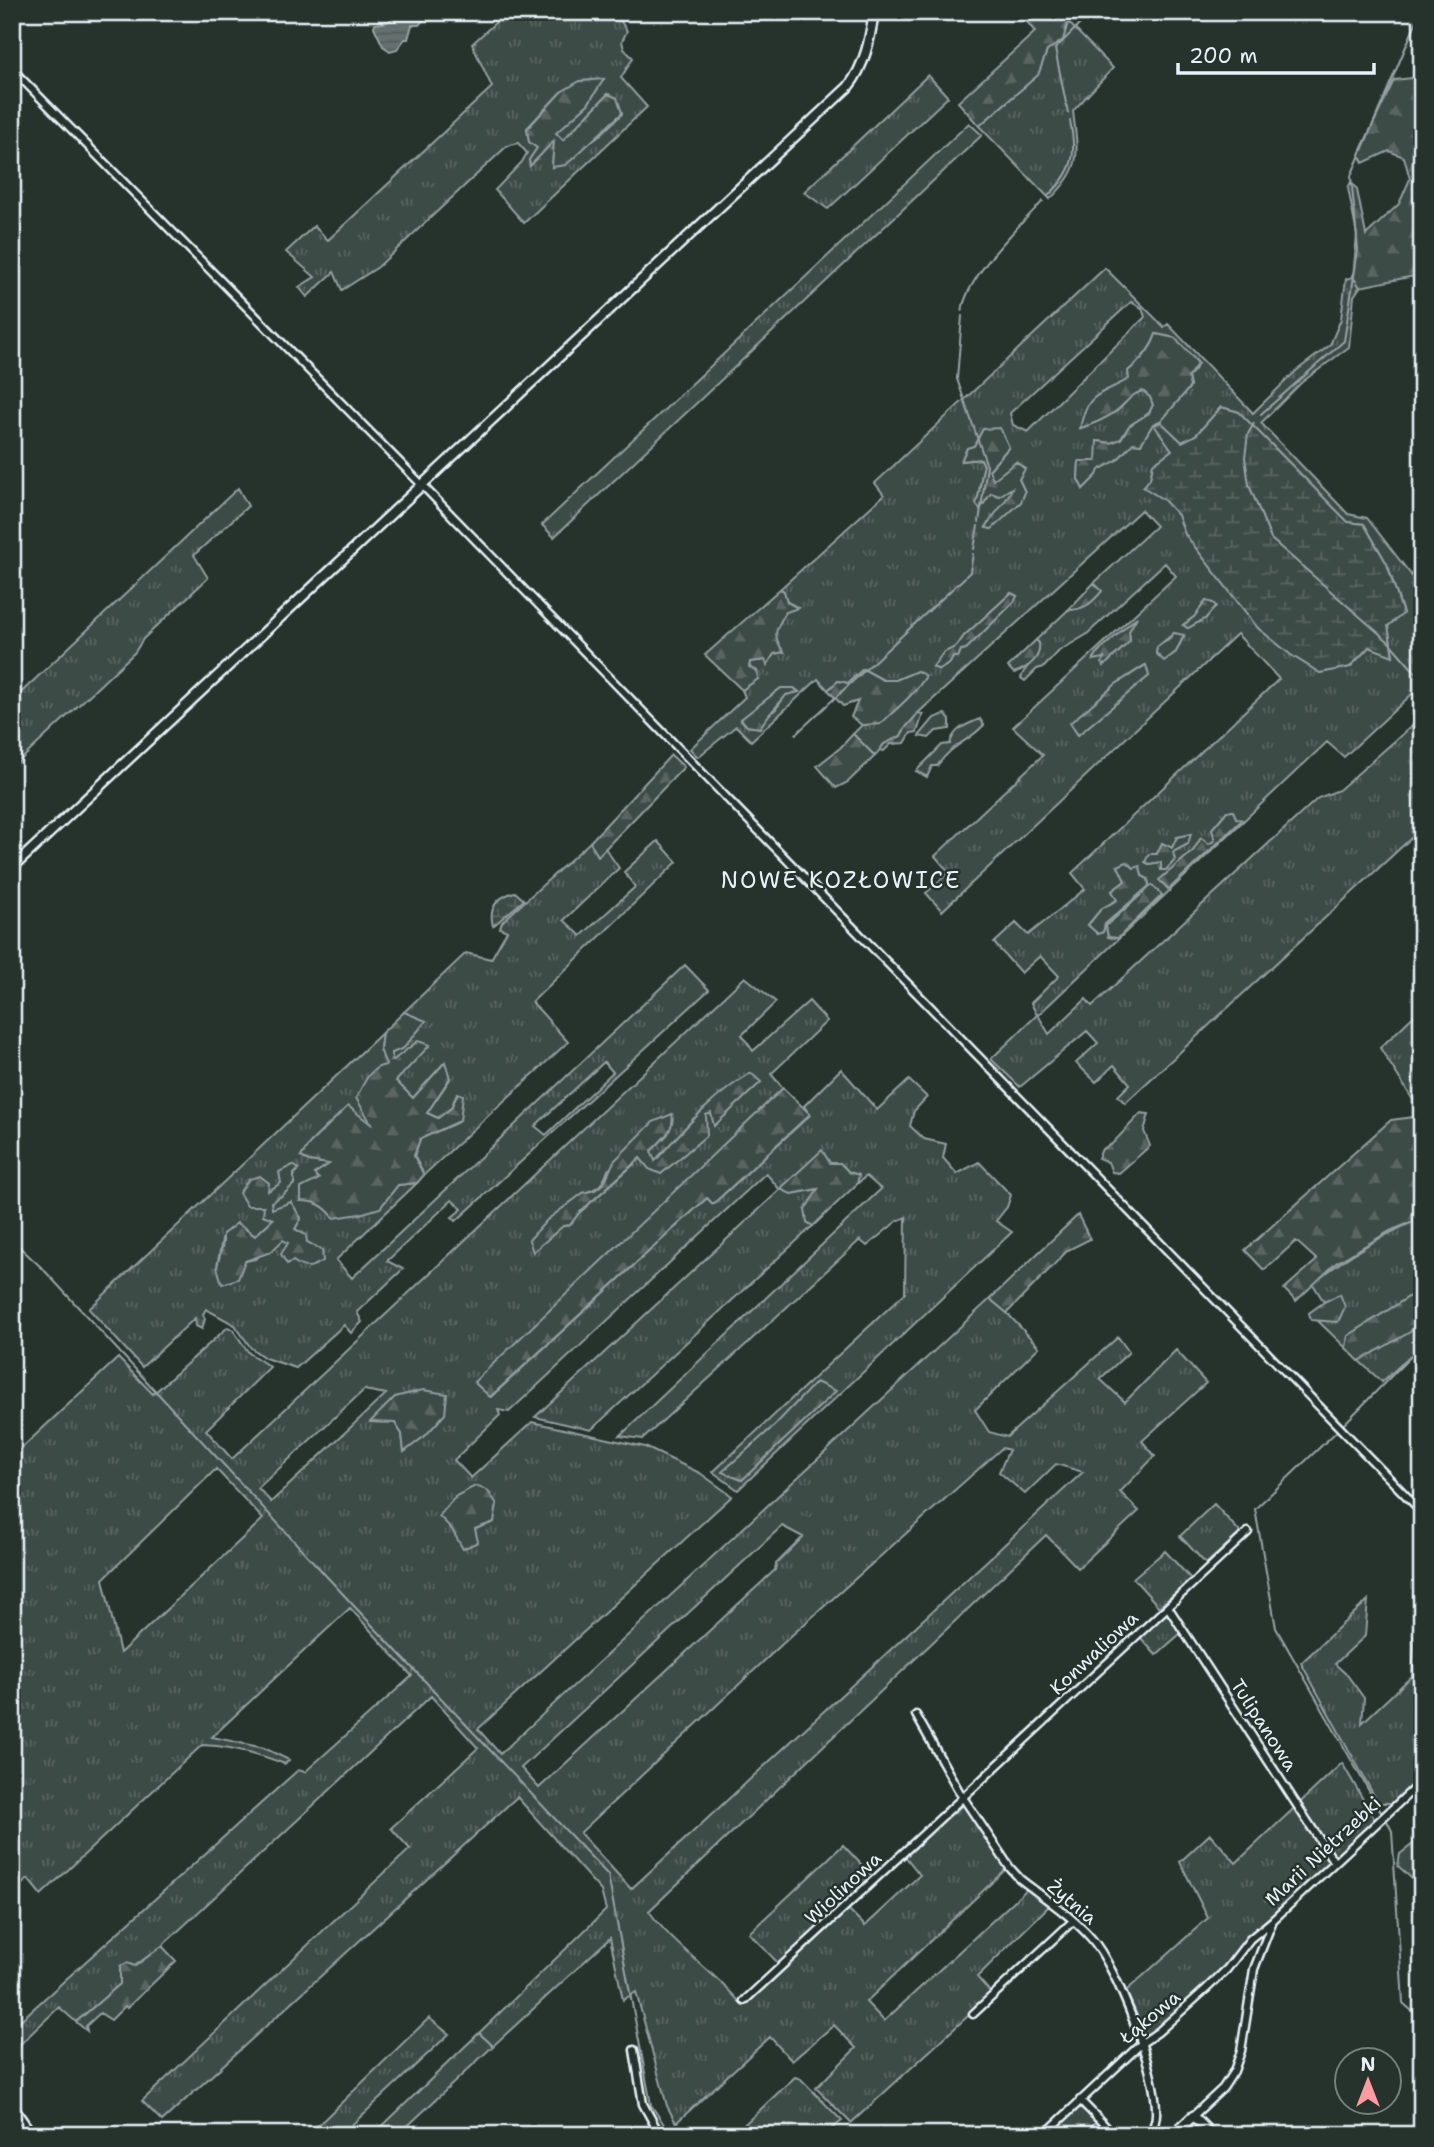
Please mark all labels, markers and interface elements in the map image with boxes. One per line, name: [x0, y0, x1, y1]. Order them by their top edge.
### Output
scale bar: [1178, 32, 1374, 76]
text: 200 m: [1189, 42, 1258, 70]
district label: NOWE KOZŁOWICE: [721, 865, 961, 895]
street label: Konwaliowa: [1044, 1605, 1144, 1700]
street label: Tulipanowa: [1225, 1674, 1303, 1776]
street label: Marii Nietrzebki: [1260, 1791, 1386, 1911]
street label: Wiolinowa: [799, 1846, 887, 1930]
street label: Żytnia: [1042, 1874, 1102, 1930]
street label: Łąkowa: [1114, 1984, 1185, 2050]
north arrow: [1332, 2046, 1402, 2116]
text: N: [1360, 2052, 1376, 2077]

